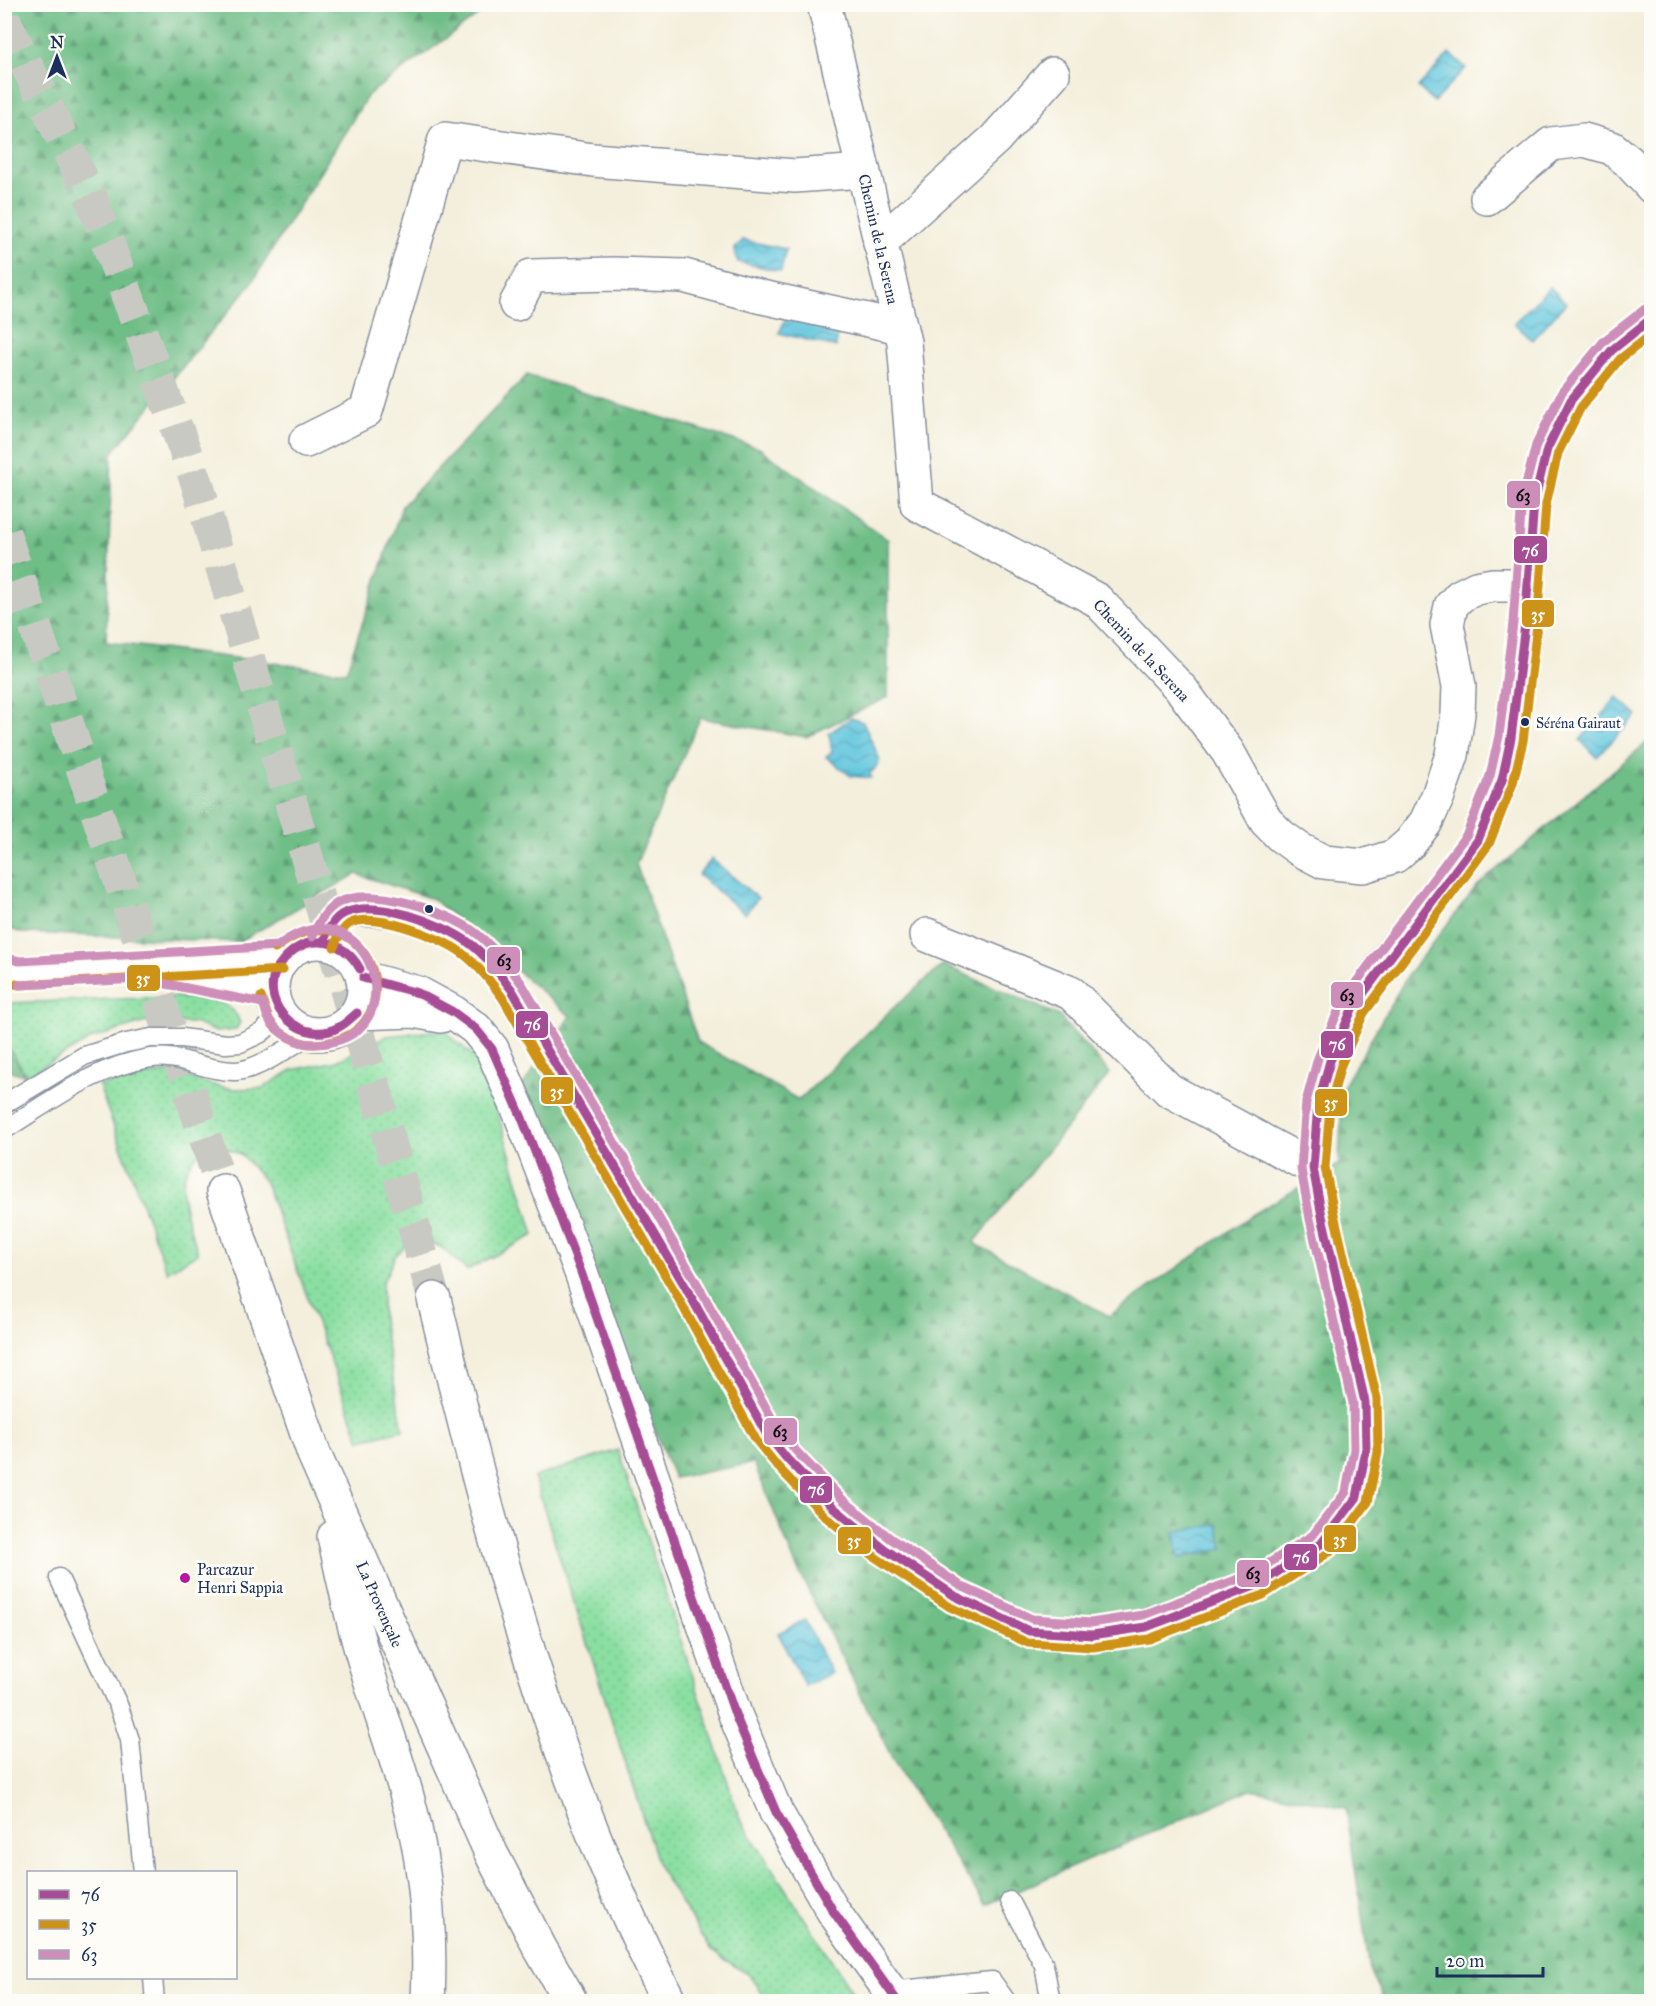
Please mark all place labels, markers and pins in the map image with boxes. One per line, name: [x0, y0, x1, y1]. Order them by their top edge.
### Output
place label: Séréna Gairaut: [1536, 715, 1621, 732]
marker: Séréna Gairaut: [1519, 716, 1531, 728]
unlabelled marker: [423, 903, 435, 915]
place label: Parcazur Henri Sappia: [197, 1560, 283, 1597]
marker: Parcazur Henri Sappia: [178, 1571, 192, 1585]

